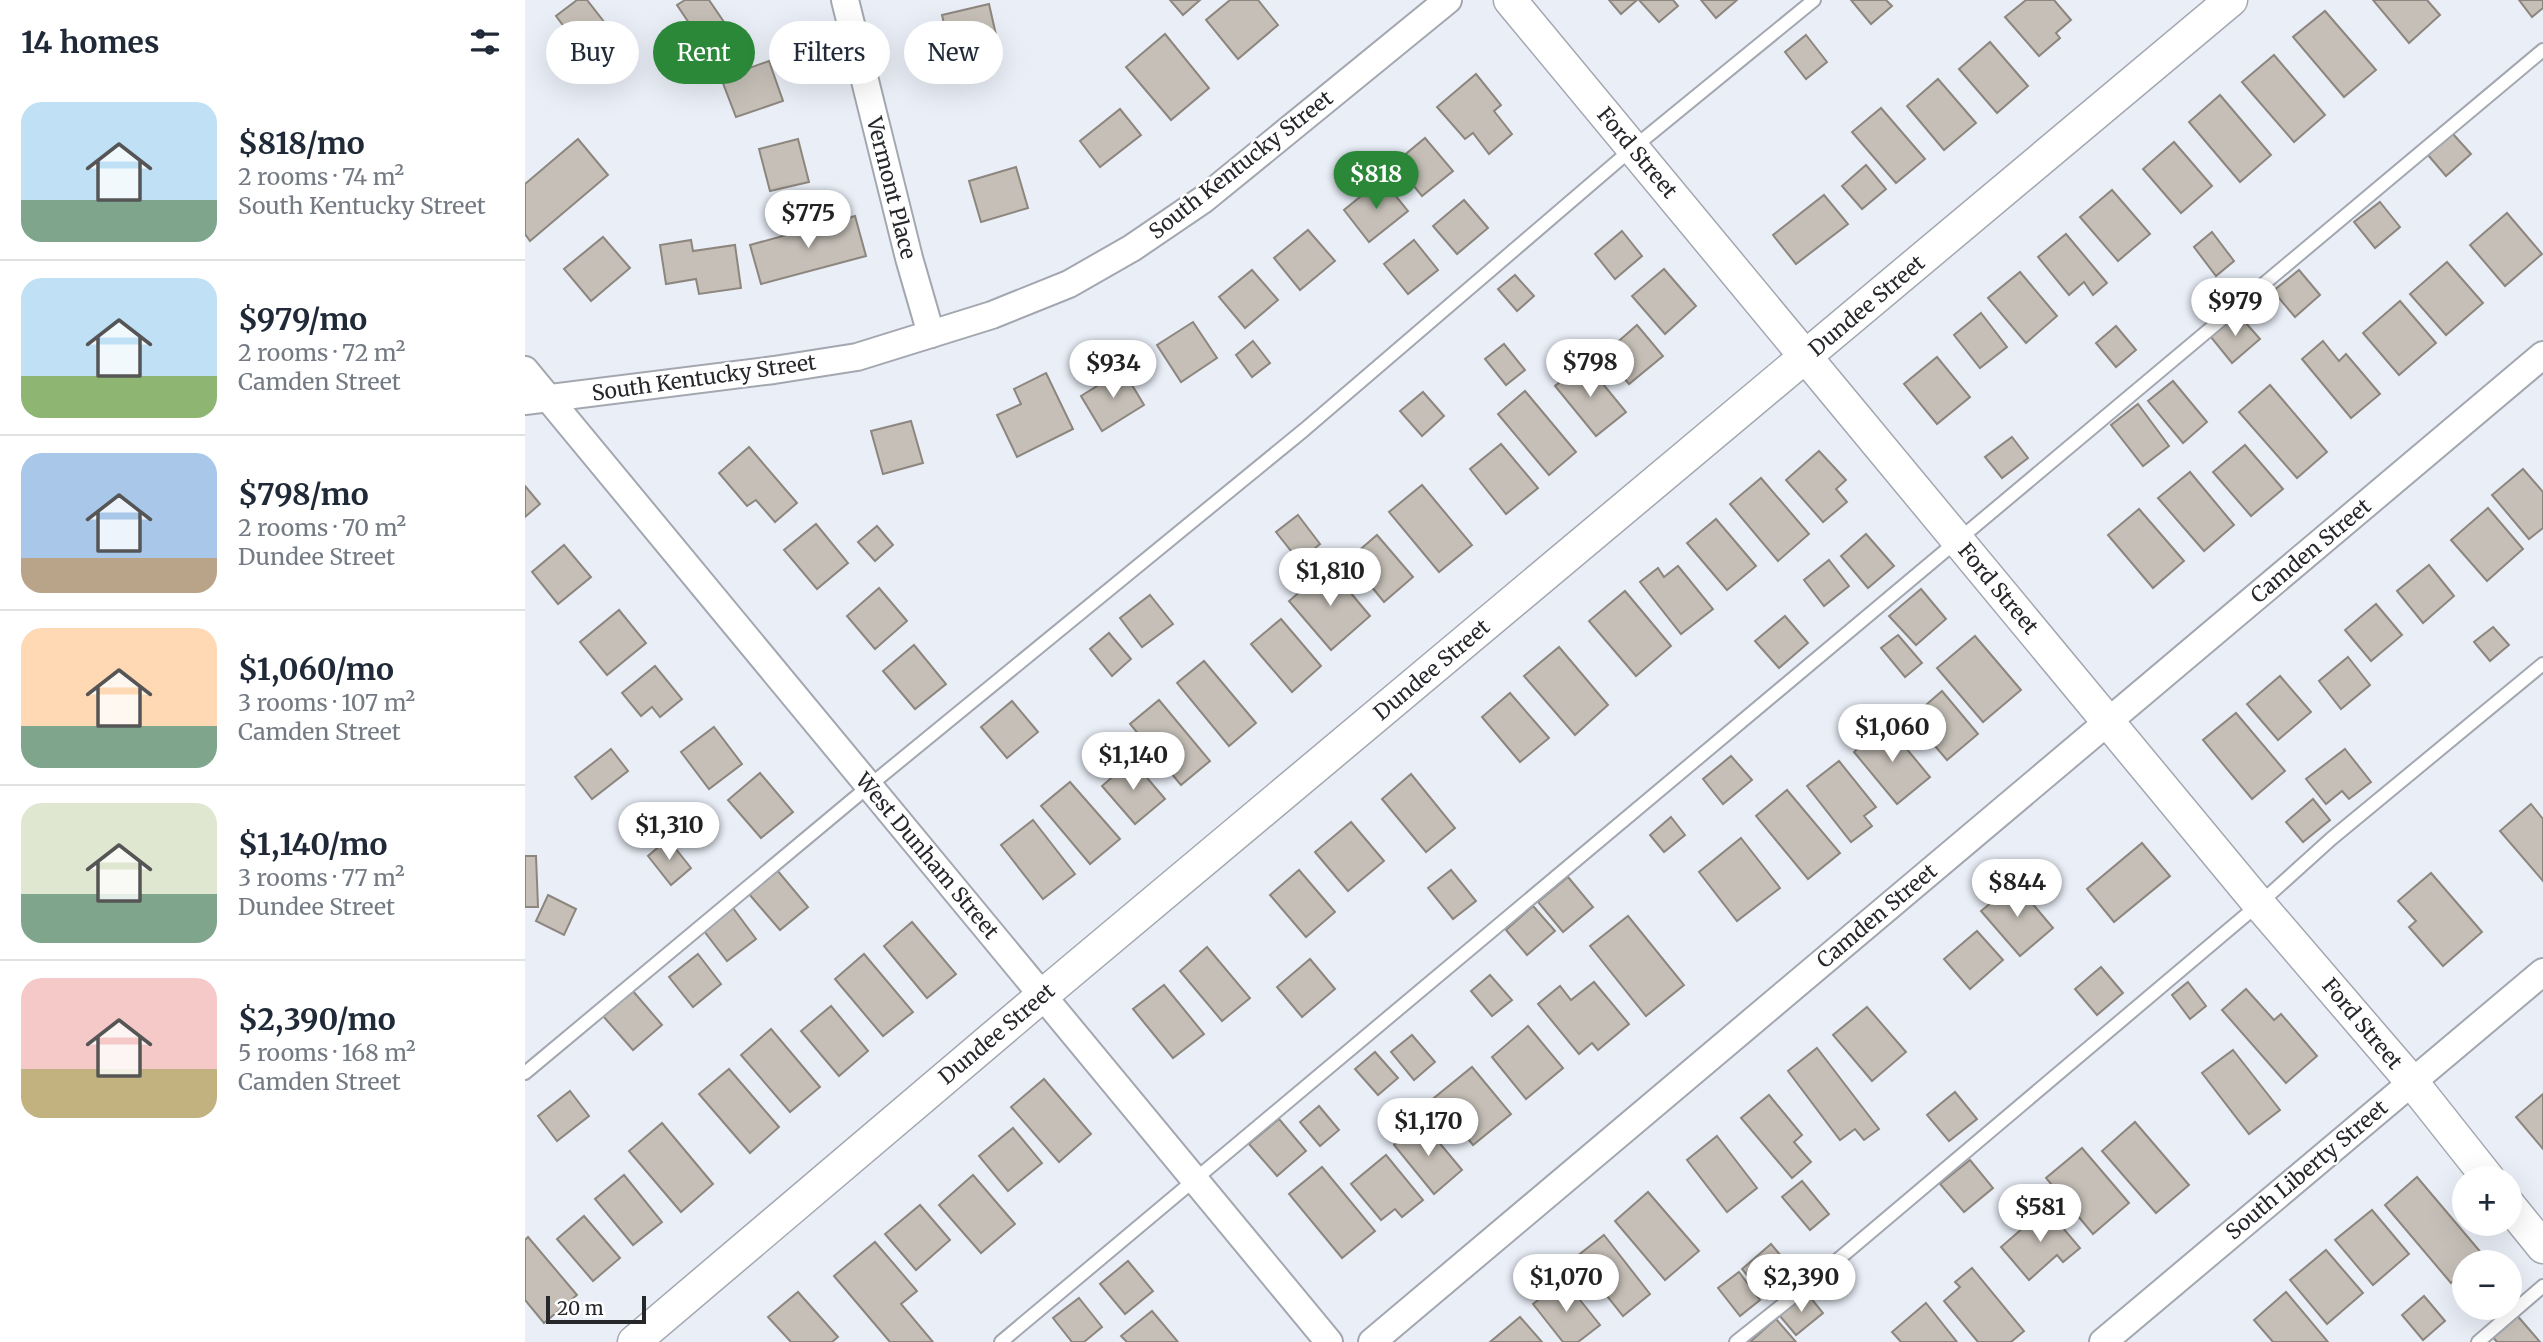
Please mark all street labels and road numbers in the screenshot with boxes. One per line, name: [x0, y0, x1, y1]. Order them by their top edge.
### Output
street label: South Kentucky Street: [1143, 84, 1338, 245]
street label: Ford Street: [1591, 102, 1683, 204]
street label: Vermont Place: [861, 113, 922, 262]
street label: Dundee Street: [1803, 249, 1930, 362]
street label: South Kentucky Street: [590, 348, 818, 407]
street label: Camden Street: [2245, 492, 2376, 609]
street label: Ford Street: [1952, 538, 2044, 640]
street label: Dundee Street: [1368, 613, 1495, 726]
street label: West Dunham Street: [849, 766, 1005, 944]
street label: Camden Street: [1811, 857, 1942, 974]
street label: Ford Street: [2316, 973, 2408, 1075]
street label: Dundee Street: [933, 977, 1060, 1090]
street label: South Liberty Street: [2220, 1094, 2393, 1245]

